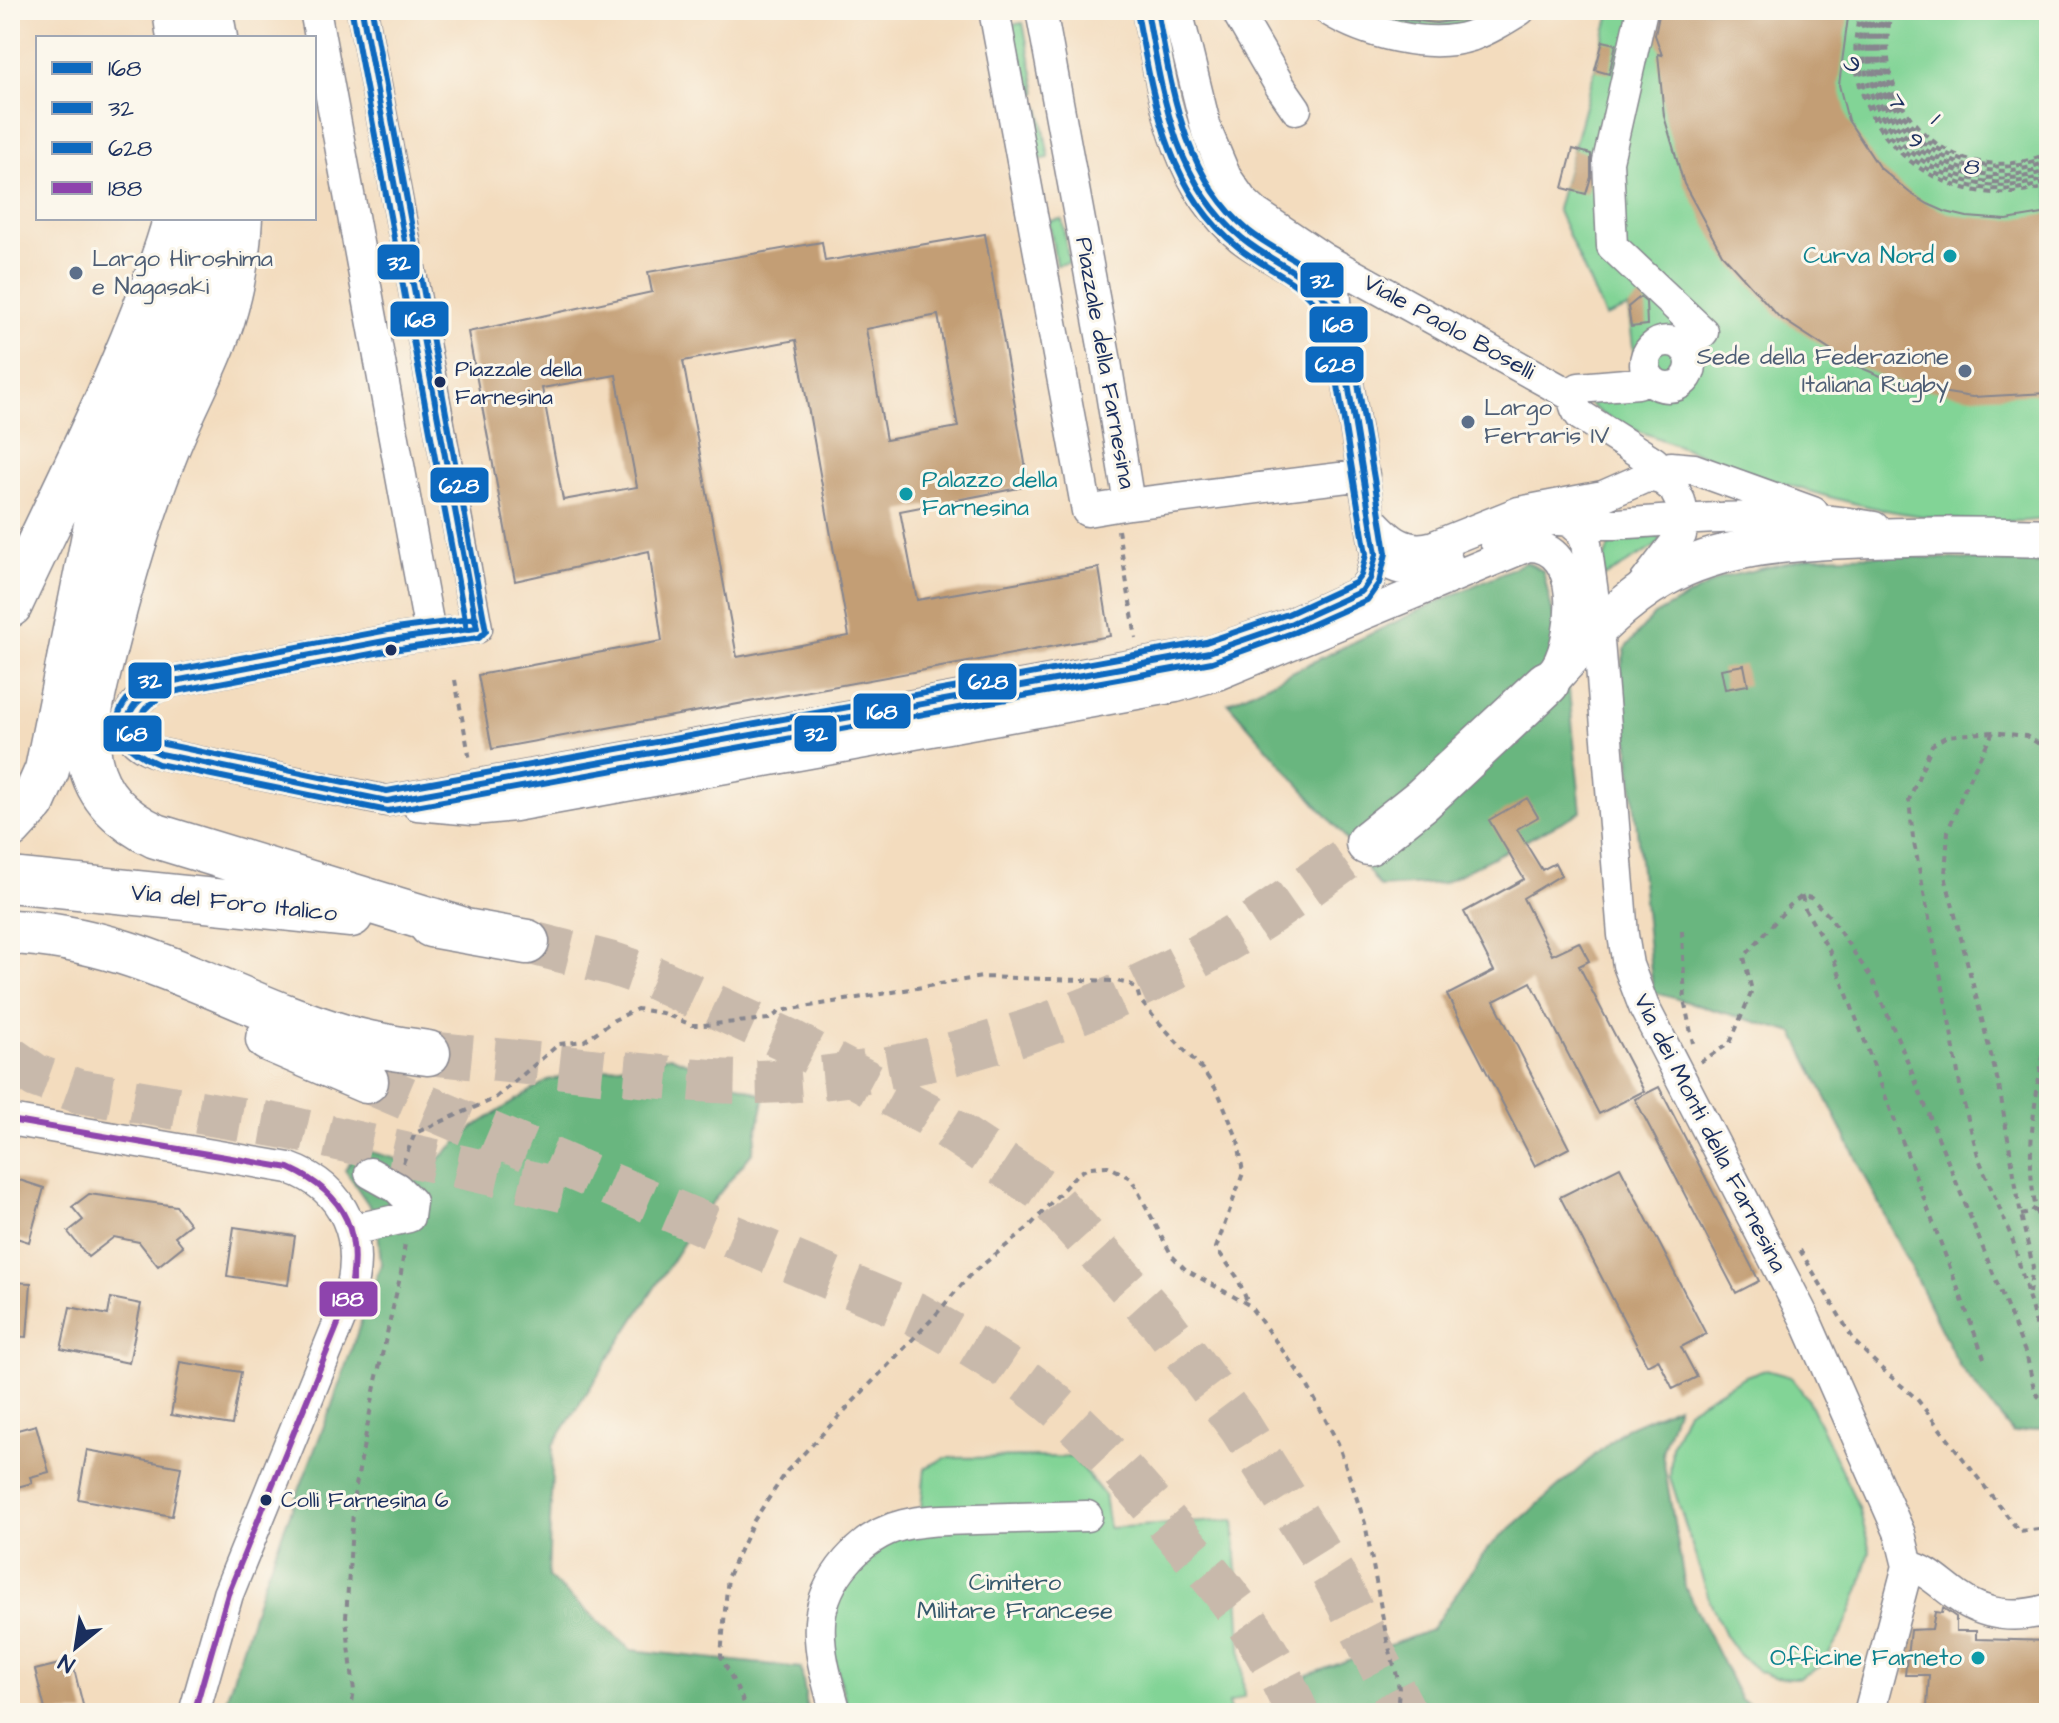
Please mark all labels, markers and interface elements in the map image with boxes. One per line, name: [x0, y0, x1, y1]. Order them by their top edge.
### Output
legend: [36, 36, 316, 220]
text: 168: [108, 52, 142, 86]
street label: 6: [1834, 55, 1870, 73]
street label: 7: [1878, 88, 1915, 117]
text: 32: [108, 92, 134, 126]
street label: 1: [1923, 106, 1949, 132]
street label: 9: [1898, 124, 1932, 158]
text: 628: [108, 132, 152, 166]
street label: 8: [1960, 149, 1984, 185]
text: 188: [108, 172, 142, 206]
street label: Piazzale della Farnesina: [1066, 234, 1144, 492]
place label: Curva Nord: [1803, 239, 1934, 273]
place label: Largo Hiroshima e Nagasaki: [92, 242, 273, 305]
line badge: 32: [376, 243, 421, 281]
marker: Curva Nord: [1941, 247, 1959, 265]
text: 32: [386, 248, 411, 279]
line badge: 32: [1299, 261, 1345, 299]
marker: Largo Hiroshima e Nagasaki: [67, 264, 85, 282]
text: 32: [1309, 266, 1334, 297]
street label: Viale Paolo Boselli: [1357, 266, 1541, 389]
line badge: 168: [389, 300, 450, 338]
text: 168: [405, 305, 436, 336]
line badge: 168: [1308, 305, 1369, 344]
text: 168: [1323, 310, 1354, 341]
place label: Sede della Federazione Italiana Rugby: [1697, 340, 1949, 403]
line badge: 628: [1304, 345, 1365, 384]
text: 628: [1315, 350, 1356, 381]
place label: Piazzale della Farnesina: [455, 354, 582, 413]
marker: Sede della Federazione Italiana Rugby: [1956, 362, 1974, 380]
marker: Piazzale della Farnesina: [432, 374, 448, 390]
place label: Largo Ferraris IV: [1484, 391, 1610, 453]
marker: Largo Ferraris IV: [1459, 413, 1477, 431]
place label: Palazzo della Farnesina: [922, 463, 1057, 525]
line badge: 628: [429, 466, 490, 504]
text: 628: [439, 471, 480, 502]
marker: Palazzo della Farnesina: [897, 485, 915, 503]
unlabelled marker: [383, 642, 399, 658]
line badge: 32: [127, 661, 173, 700]
line badge: 628: [957, 662, 1018, 701]
text: 32: [137, 666, 162, 697]
text: 628: [968, 667, 1009, 698]
line badge: 168: [852, 692, 912, 730]
text: 168: [867, 697, 898, 728]
line badge: 168: [102, 714, 163, 753]
line badge: 32: [793, 714, 838, 753]
text: 168: [117, 719, 148, 750]
text: 32: [803, 719, 828, 750]
street label: Via del Foro Italico: [129, 875, 339, 931]
street label: Via dei Monti della Farnesina: [1625, 988, 1795, 1278]
line badge: 188: [318, 1280, 379, 1318]
text: 188: [332, 1284, 364, 1315]
place label: Colli Farnesina 6: [281, 1485, 449, 1516]
marker: Colli Farnesina 6: [258, 1492, 274, 1508]
park label: Cimitero Militare Francese: [917, 1566, 1113, 1628]
north arrow: [36, 1607, 116, 1687]
place label: Officine Farneto: [1770, 1641, 1962, 1675]
text: N: [53, 1646, 80, 1680]
marker: Officine Farneto: [1969, 1649, 1987, 1667]

